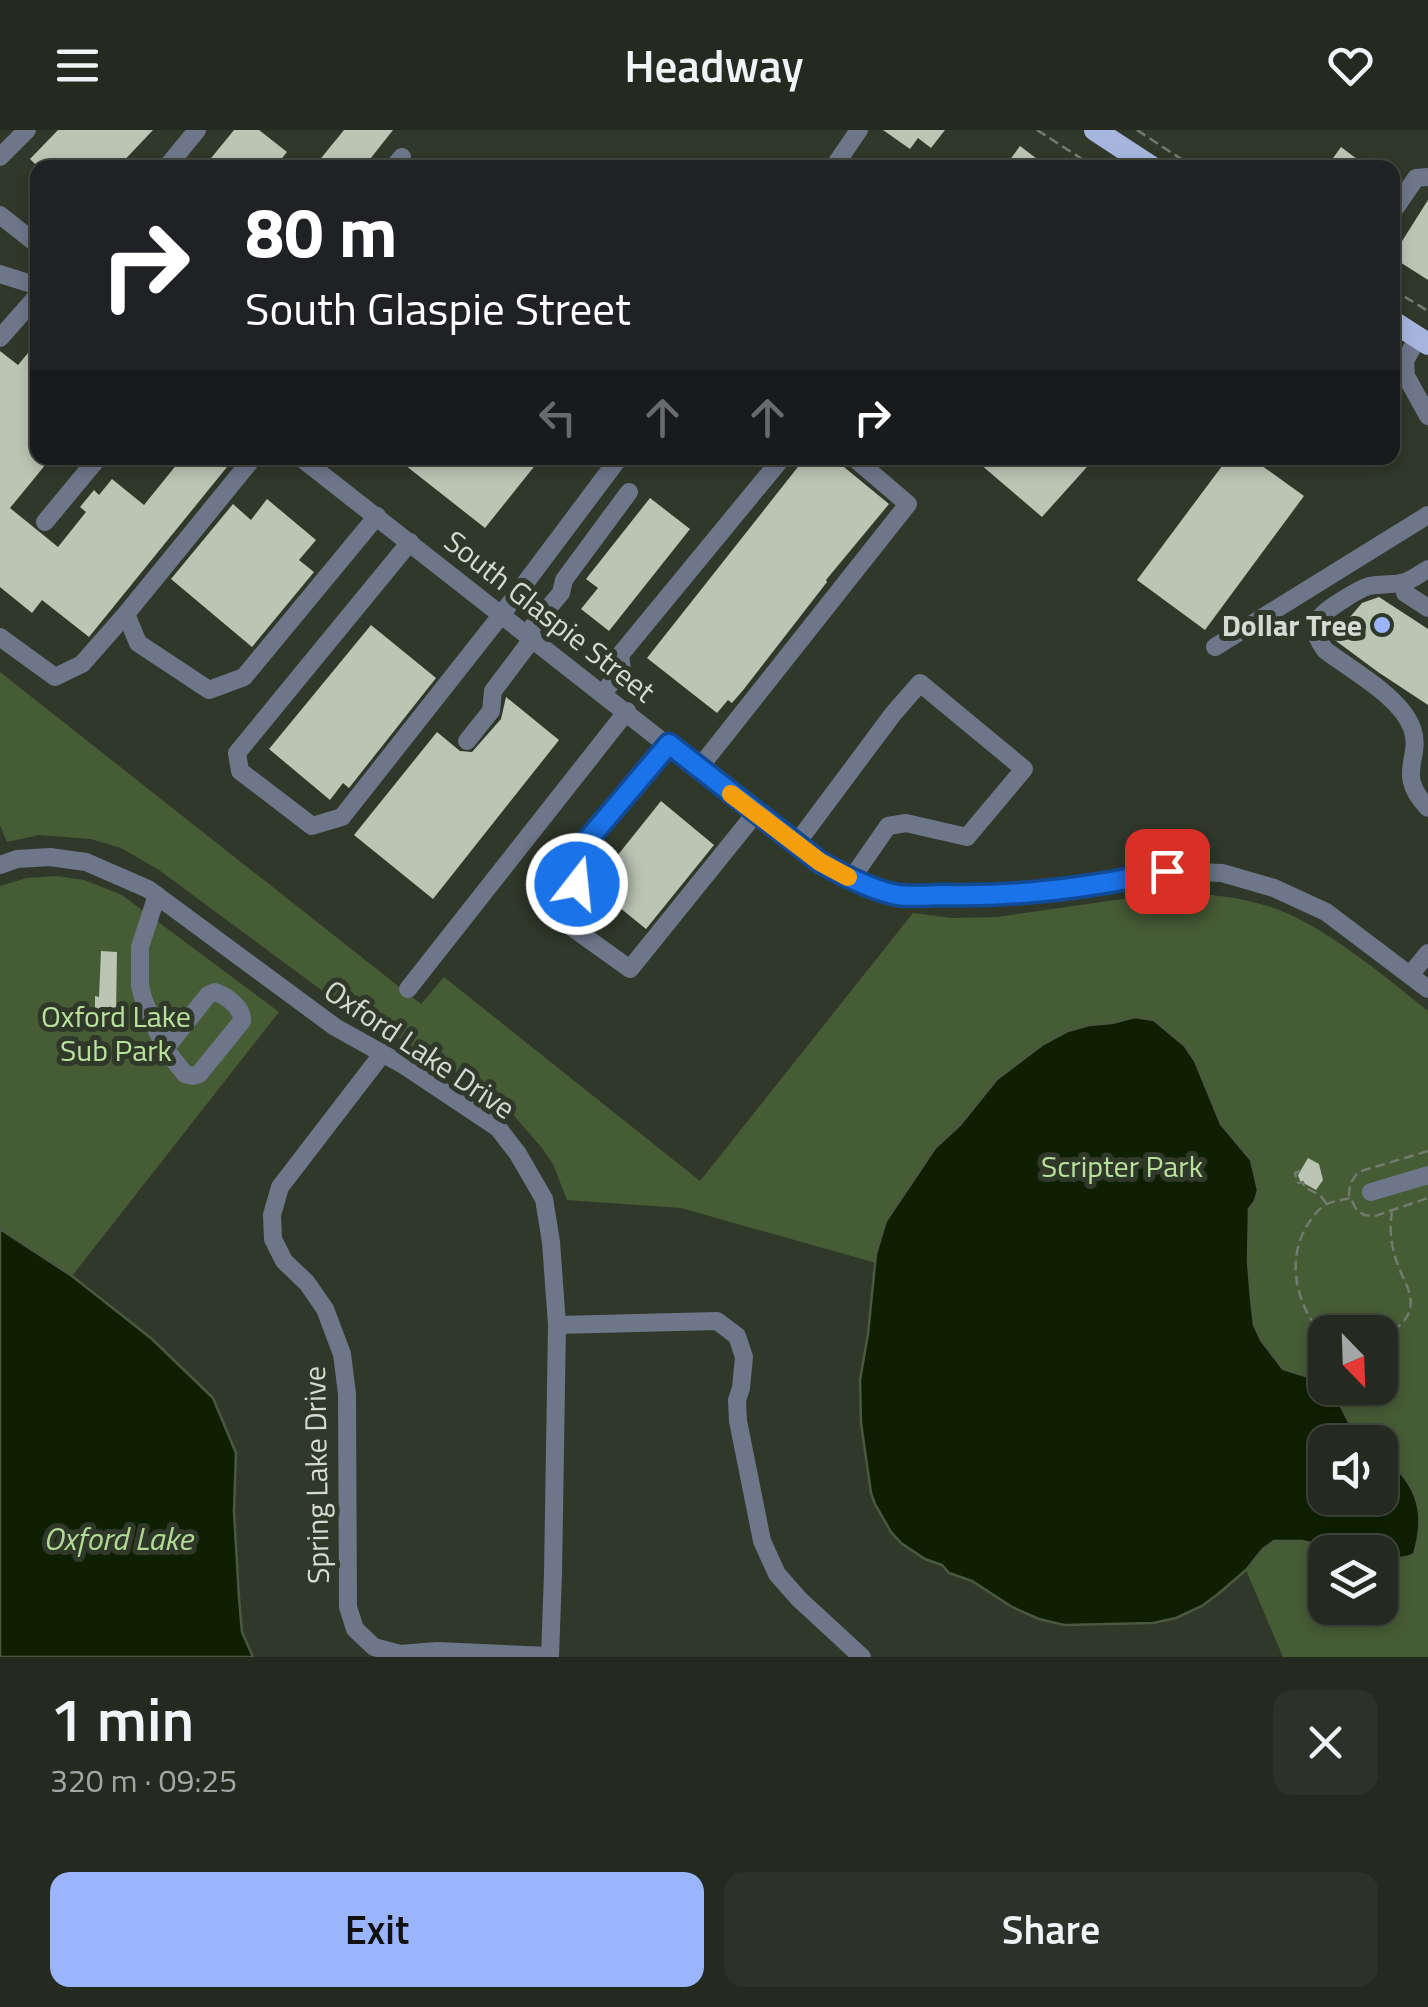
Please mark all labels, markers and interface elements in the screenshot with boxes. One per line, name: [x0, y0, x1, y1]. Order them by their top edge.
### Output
text: Headway: [624, 31, 804, 99]
icon: menu: [50, 38, 105, 93]
icon: heart: [1323, 38, 1378, 93]
text: 80 m: [245, 178, 398, 284]
icon: right: [80, 200, 210, 330]
text: South Glaspie Street: [245, 274, 631, 342]
icon: left: [530, 390, 585, 445]
icon: ahead: [635, 390, 690, 445]
icon: ahead: [740, 390, 795, 445]
icon: right: [845, 390, 900, 445]
street label: South Glaspie Street: [435, 519, 666, 714]
place label: Dollar Tree: [1222, 602, 1362, 648]
marker: Dollar Tree: [1371, 614, 1393, 636]
pin: [1125, 829, 1210, 914]
position arrow: [525, 832, 629, 936]
icon: arrive: [1140, 844, 1195, 899]
street label: Oxford Lake Drive: [315, 968, 525, 1130]
park label: Oxford Lake Sub Park: [41, 993, 191, 1073]
park label: Scripter Park: [1041, 1143, 1203, 1189]
north arrow: [1308, 1315, 1398, 1405]
map controls: [1308, 1315, 1398, 1625]
street label: Spring Lake Drive: [291, 1366, 341, 1584]
button: sound: [1308, 1425, 1398, 1515]
water label: Oxford Lake: [43, 1514, 195, 1562]
button: layers: [1308, 1535, 1398, 1625]
text: 1 min: [50, 1673, 194, 1764]
button: close: [1273, 1690, 1378, 1795]
text: 320 m · 09:25: [50, 1756, 237, 1804]
button: Exit: [50, 1872, 704, 1987]
button: Share: [724, 1872, 1378, 1987]

